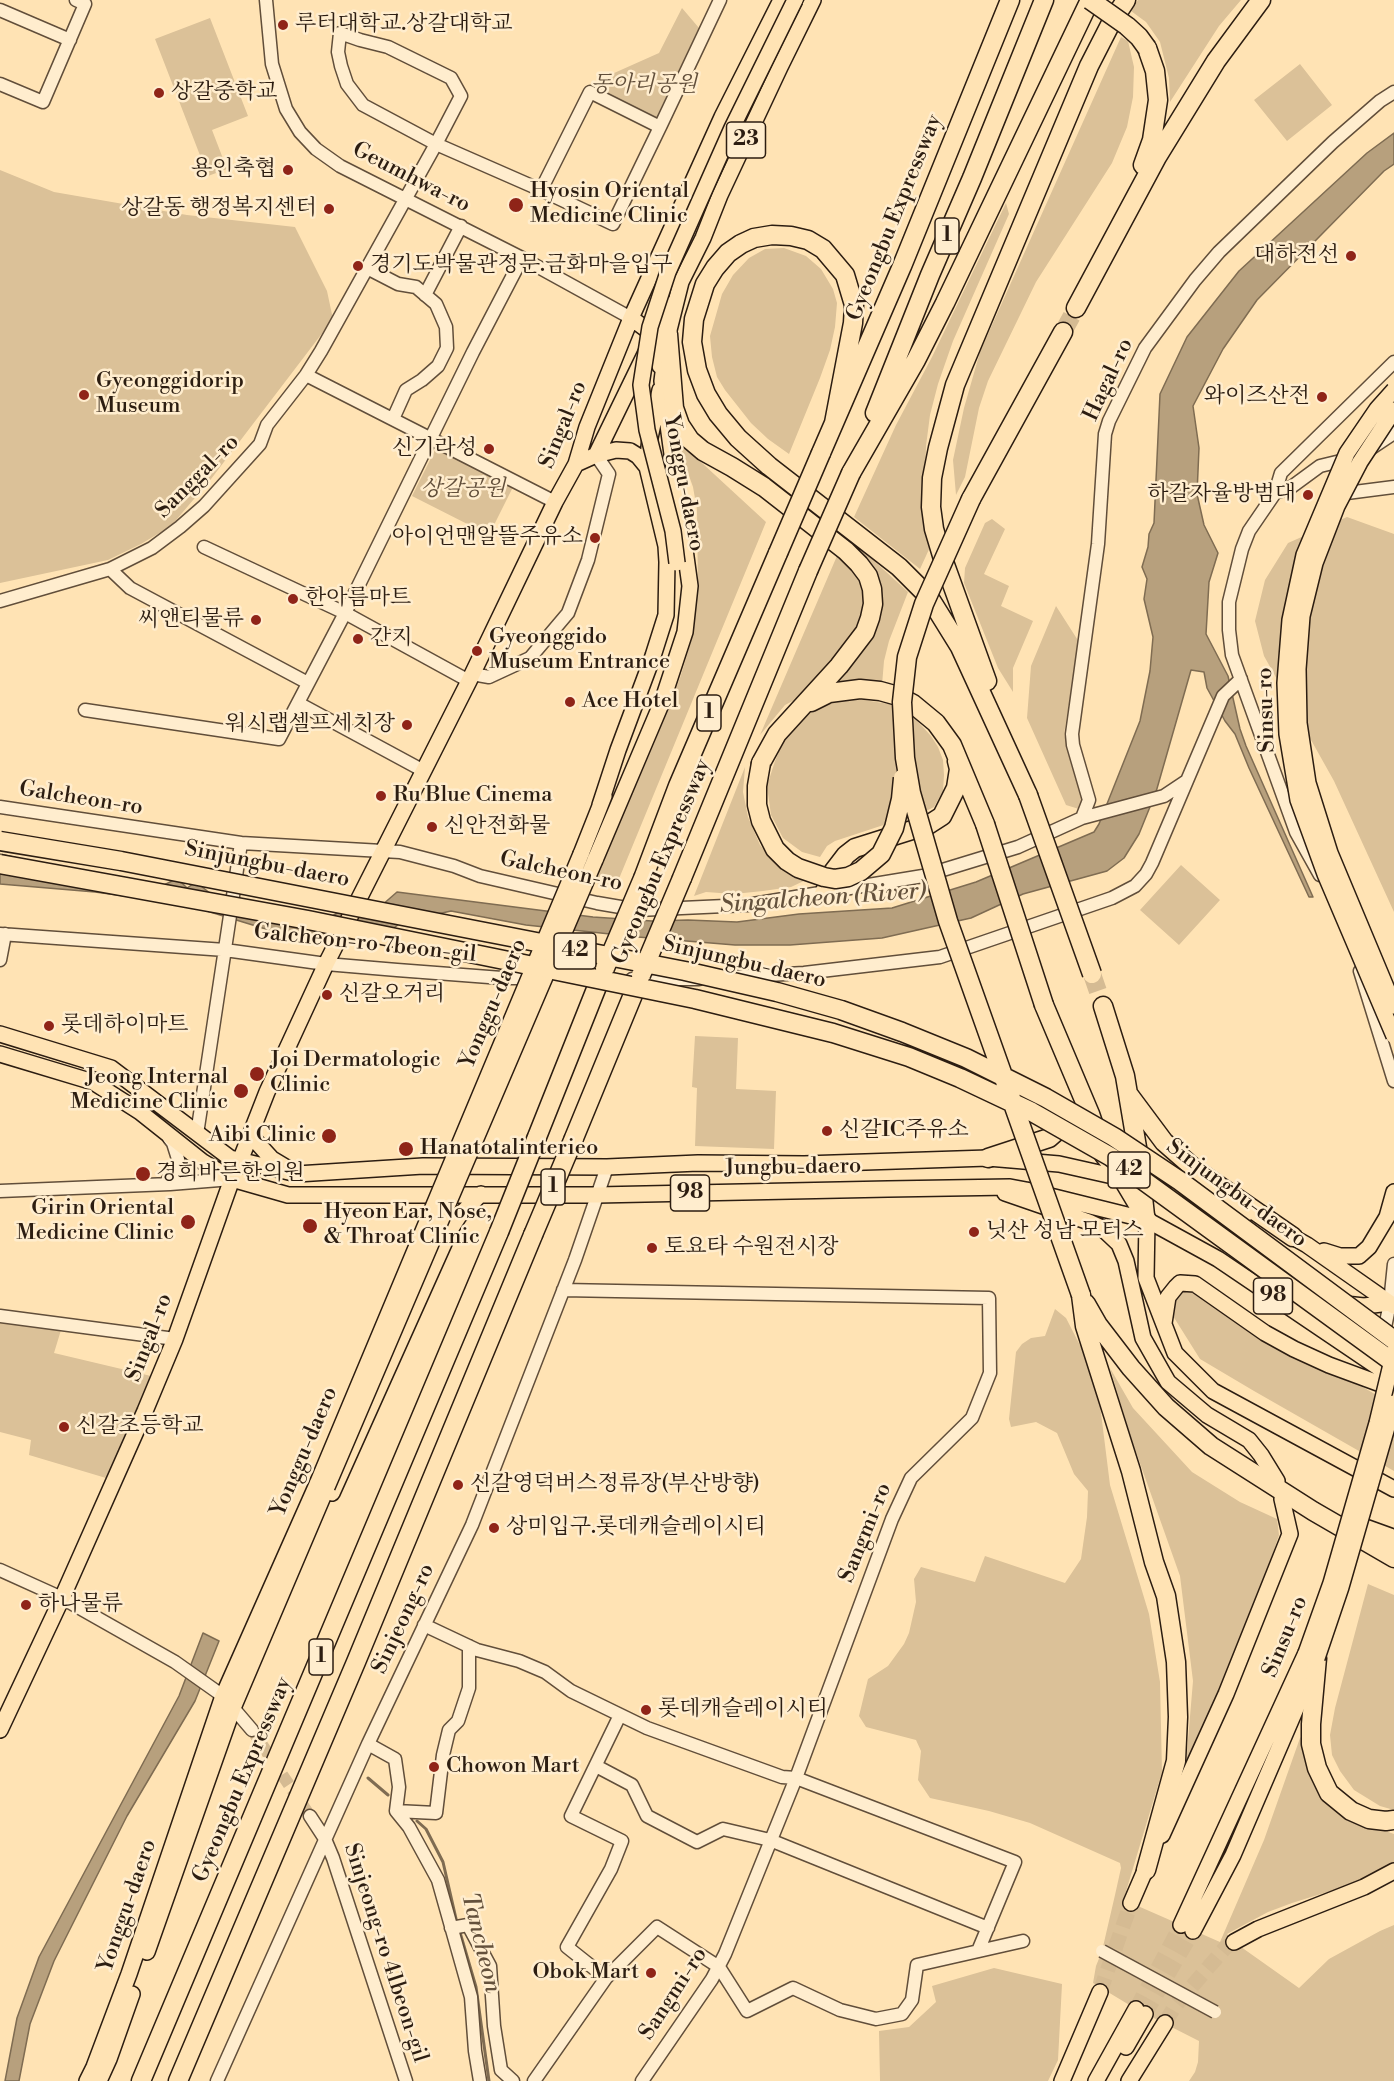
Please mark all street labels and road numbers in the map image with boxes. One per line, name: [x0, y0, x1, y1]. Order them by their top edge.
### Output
street label: Gyeongbu Expressway: [842, 111, 948, 325]
road number: 23: [726, 122, 766, 158]
street label: Geumhwa-ro: [348, 137, 474, 219]
road number: 1: [935, 218, 959, 254]
street label: Hagal-ro: [1078, 335, 1140, 425]
street label: Singal-ro: [534, 377, 594, 473]
street label: Yonggu-daero: [657, 412, 709, 554]
street label: Sanggal-ro: [151, 430, 245, 524]
street label: Sinsu-ro: [1252, 667, 1282, 753]
road number: 1: [697, 695, 721, 731]
street label: Gyeongbu Expressway: [607, 755, 717, 969]
street label: Galcheon-ro: [17, 776, 145, 822]
street label: Sinjungbu-daero: [182, 836, 352, 894]
street label: Galcheon-ro: [497, 846, 625, 898]
street label: Galcheon-ro 7beon-gil: [253, 919, 477, 969]
street label: Sinjungbu-daero: [659, 931, 829, 995]
road number: 42: [554, 933, 596, 969]
street label: Yonggu-daero: [455, 935, 533, 1073]
street label: Sinjungbu-daero: [1161, 1134, 1311, 1254]
road number: 42: [1108, 1152, 1150, 1188]
street label: Jungbu-daero: [724, 1154, 862, 1182]
road number: 1: [541, 1169, 565, 1205]
road number: 98: [670, 1175, 710, 1211]
road number: 98: [1254, 1278, 1292, 1314]
street label: Singal-ro: [121, 1290, 179, 1386]
street label: Yonggu-daero: [266, 1383, 344, 1521]
street label: Sangmi-ro: [834, 1479, 898, 1587]
street label: Sinjeong-ro: [367, 1560, 441, 1678]
street label: Sinsu-ro: [1258, 1592, 1314, 1682]
road number: 1: [309, 1639, 333, 1675]
street label: Gyeongbu Expressway: [188, 1673, 298, 1887]
street label: Yonggu-daero: [93, 1836, 163, 1976]
street label: Sinjeong-ro 41beon-gil: [337, 1840, 433, 2066]
street label: Sangmi-ro: [634, 1943, 714, 2045]

